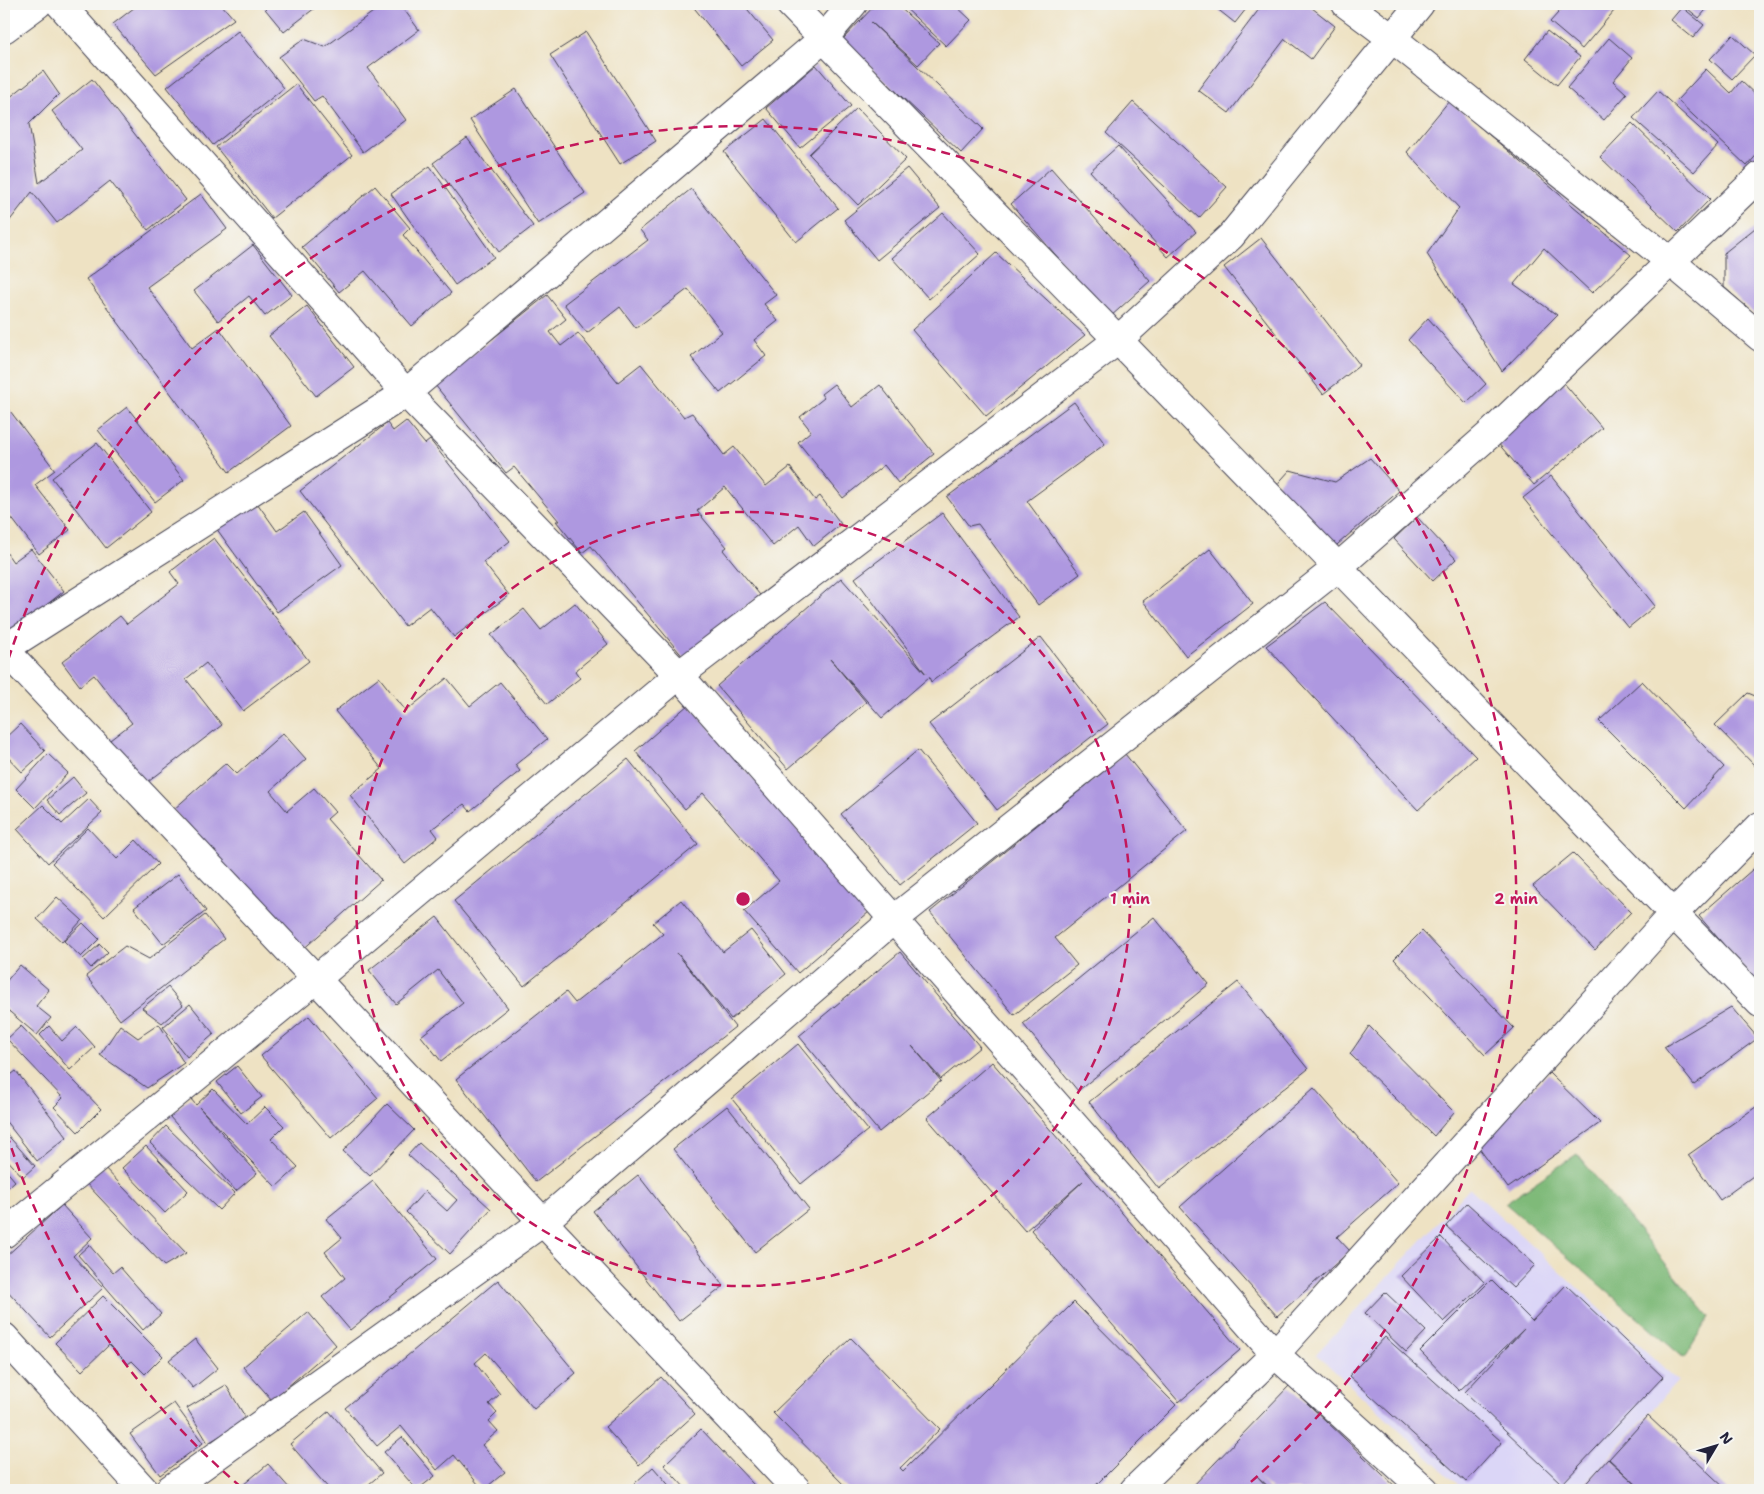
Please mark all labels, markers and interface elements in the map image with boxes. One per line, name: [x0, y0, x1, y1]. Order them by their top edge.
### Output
text: 1 min: [1110, 889, 1150, 909]
text: 2 min: [1494, 889, 1538, 909]
centre of rings: [734, 890, 752, 908]
north arrow: [1692, 1422, 1742, 1472]
text: N: [1716, 1428, 1737, 1448]

